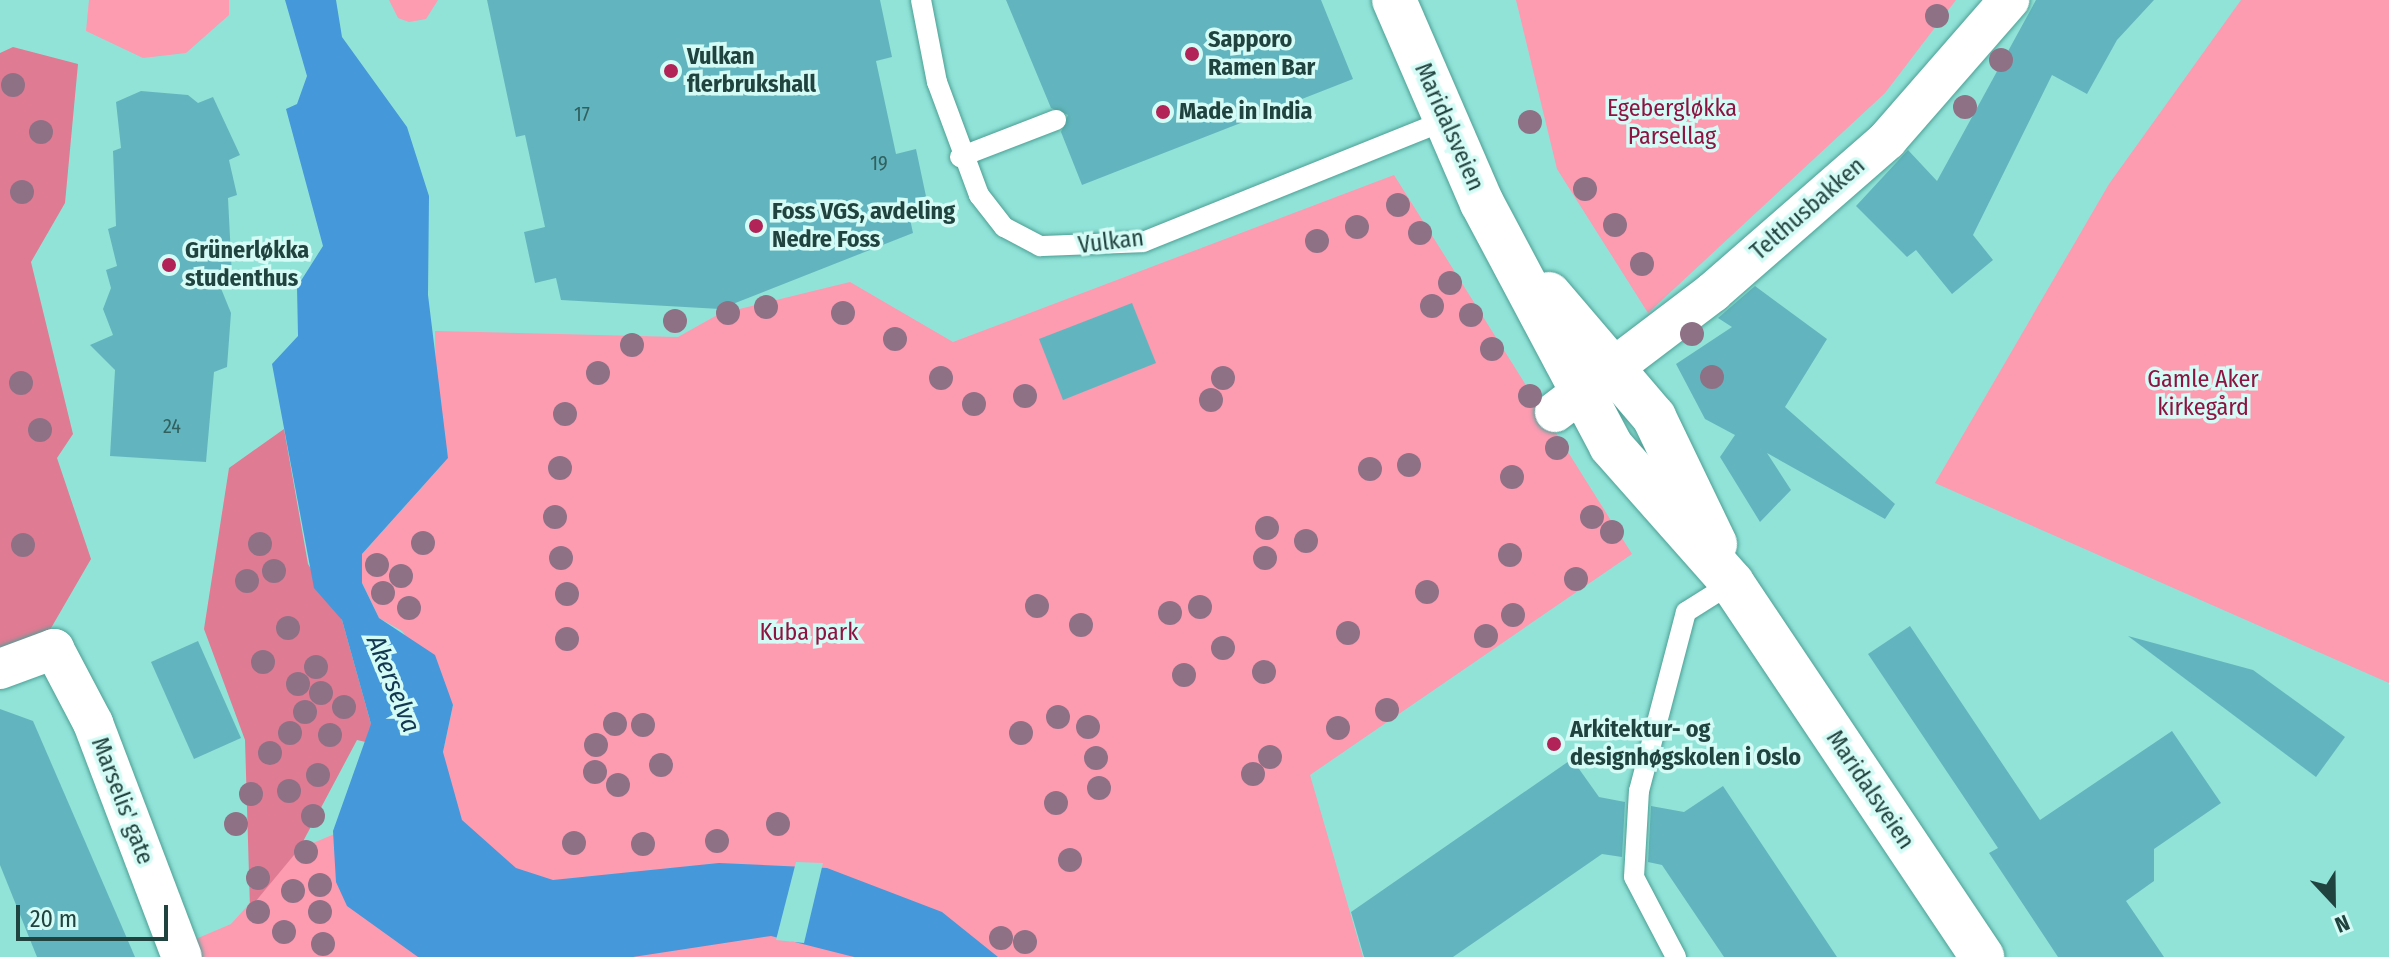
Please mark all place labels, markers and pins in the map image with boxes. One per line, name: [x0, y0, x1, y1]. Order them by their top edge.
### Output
place label: Sapporo Ramen Bar: [1208, 26, 1315, 82]
place label: Vulkan flerbrukshall: [687, 43, 816, 99]
marker: Sapporo Ramen Bar: [1183, 45, 1201, 63]
marker: Vulkan flerbrukshall: [662, 62, 680, 80]
place label: Made in India: [1179, 98, 1312, 126]
marker: Made in India: [1154, 103, 1172, 121]
place label: Foss VGS, avdeling Nedre Foss: [772, 198, 955, 254]
marker: Foss VGS, avdeling Nedre Foss: [747, 217, 765, 235]
place label: Grünerløkka studenthus: [185, 237, 309, 293]
marker: Grünerløkka studenthus: [160, 256, 178, 274]
place label: Arkitektur- og designhøgskolen i Oslo: [1570, 716, 1801, 772]
marker: Arkitektur- og designhøgskolen i Oslo: [1545, 735, 1563, 753]

